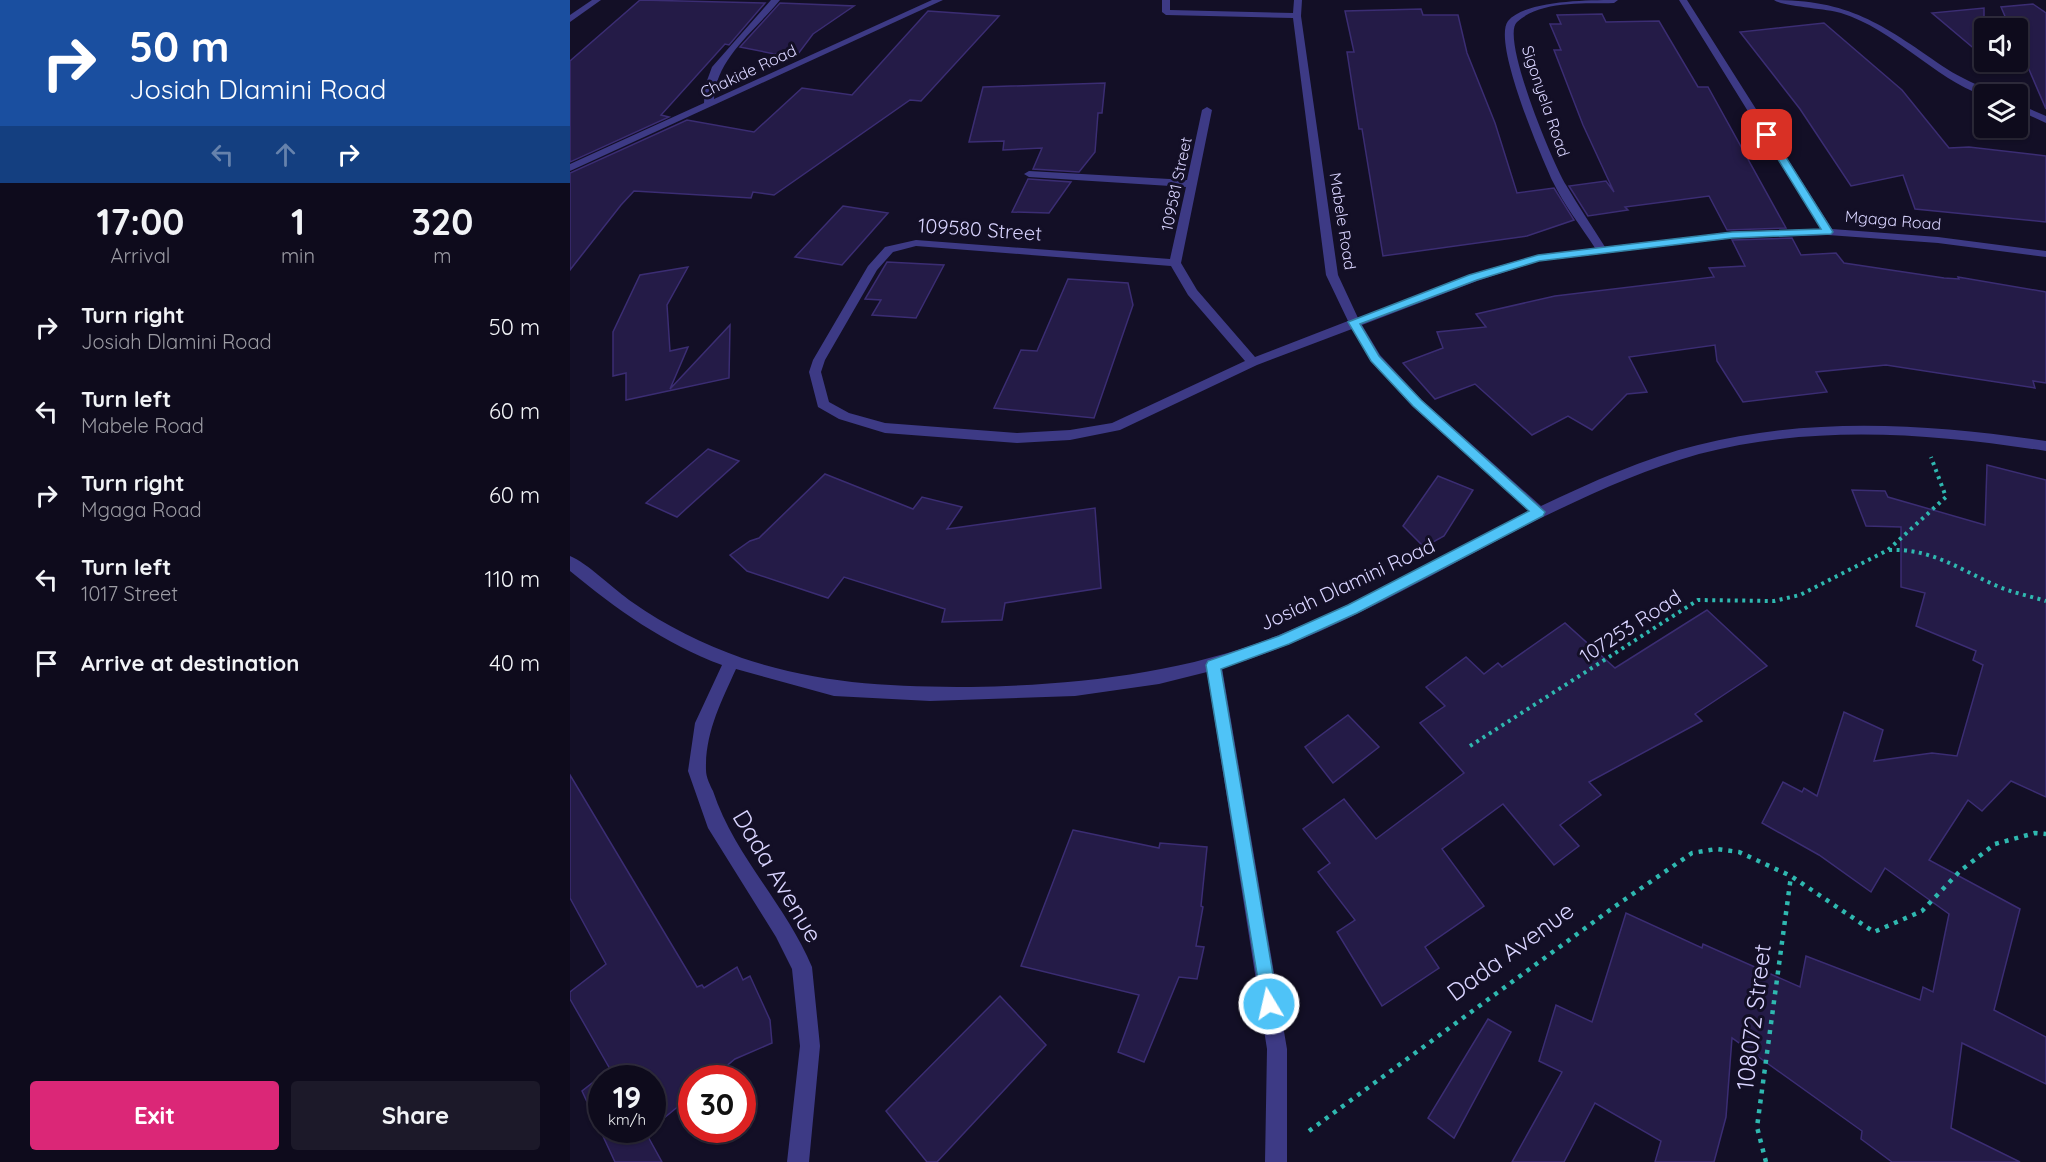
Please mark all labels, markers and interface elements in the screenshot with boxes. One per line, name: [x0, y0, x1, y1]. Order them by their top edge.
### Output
map controls: [1974, 18, 2028, 138]
button: sound: [1974, 18, 2028, 72]
text: 50 m: [129, 20, 229, 73]
icon: right: [30, 24, 108, 102]
street label: Chakide Road: [697, 40, 799, 102]
street label: Sigonyela Road: [1518, 43, 1574, 159]
text: Josiah Dlamini Road: [129, 72, 386, 106]
button: layers: [1974, 84, 2028, 138]
pin: [1741, 109, 1792, 160]
icon: arrive: [1750, 118, 1783, 151]
street label: 109581 Street: [1156, 135, 1196, 233]
icon: left: [206, 138, 239, 171]
icon: ahead: [269, 138, 302, 171]
icon: right: [332, 138, 365, 171]
street label: Mabele Road: [1325, 171, 1361, 271]
text: 17:00: [97, 199, 184, 244]
text: 1: [291, 199, 305, 244]
text: 320: [412, 199, 473, 244]
street label: Mgaga Road: [1844, 206, 1942, 234]
street label: 109580 Street: [917, 212, 1043, 246]
text: Arrival: [110, 243, 170, 268]
text: min: [281, 243, 315, 268]
text: m: [433, 243, 452, 268]
text: Turn right: [81, 301, 185, 329]
icon: right: [30, 311, 63, 344]
text: 50 m: [489, 313, 540, 341]
text: Josiah Dlamini Road: [81, 329, 272, 354]
text: Turn left: [81, 385, 171, 413]
icon: left: [30, 395, 63, 428]
text: 60 m: [489, 397, 540, 425]
text: Mabele Road: [81, 413, 204, 438]
text: Turn right: [81, 469, 185, 497]
icon: right: [30, 479, 63, 512]
text: 60 m: [489, 481, 540, 509]
text: Mgaga Road: [81, 497, 202, 522]
street label: Josiah Dlamini Road: [1255, 532, 1439, 636]
text: Turn left: [81, 553, 171, 581]
icon: left: [30, 563, 63, 596]
text: 110 m: [485, 565, 540, 593]
text: 1017 Street: [81, 581, 178, 606]
street label: 107253 Road: [1575, 584, 1685, 668]
icon: arrive: [30, 647, 63, 680]
text: Arrive at destination: [81, 649, 299, 677]
text: 40 m: [489, 649, 540, 677]
street label: Dada Avenue: [727, 804, 829, 948]
street label: Dada Avenue: [1441, 895, 1579, 1007]
street label: 108072 Street: [1729, 942, 1777, 1092]
position arrow: [1237, 972, 1301, 1036]
speed limit sign: 30: [678, 1065, 756, 1143]
text: 19: [613, 1078, 641, 1116]
button: Exit: [30, 1081, 279, 1150]
button: Share: [291, 1081, 540, 1150]
text: km/h: [608, 1110, 646, 1129]

